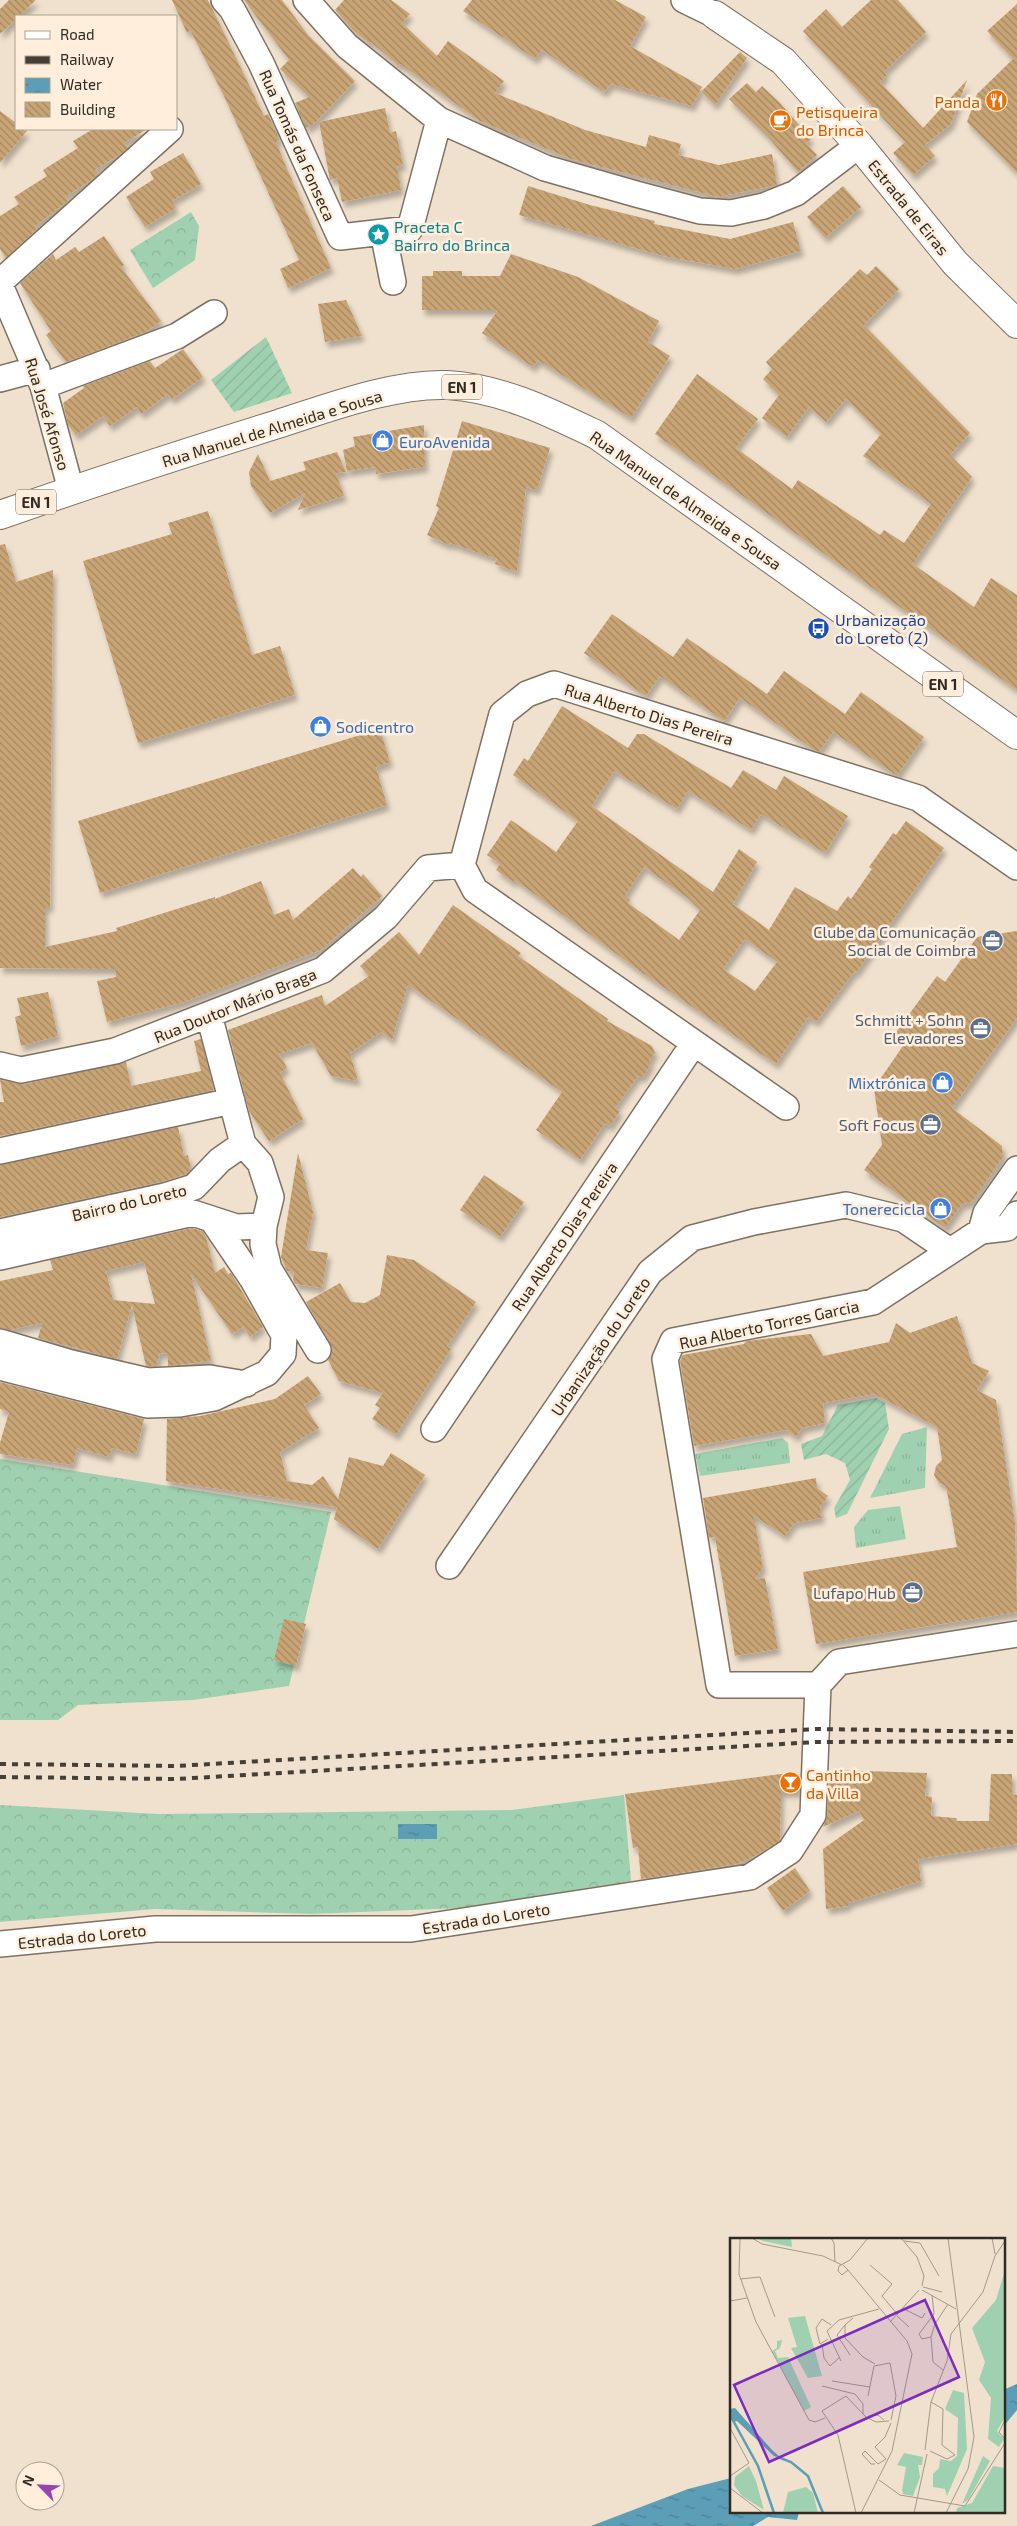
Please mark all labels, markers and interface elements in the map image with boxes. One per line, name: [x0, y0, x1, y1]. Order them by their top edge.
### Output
legend: [15, 15, 178, 130]
text: Road: [60, 25, 95, 43]
text: Railway: [60, 50, 114, 68]
street label: Rua Tomás da Fonseca: [256, 66, 340, 224]
text: Water: [60, 75, 102, 93]
restaurant icon: Panda: [984, 89, 1008, 113]
place label: Panda: [935, 92, 980, 111]
text: Building: [60, 100, 116, 118]
place label: Petisqueira do Brinca: [796, 102, 878, 139]
cafe icon: Petisqueira do Brinca: [768, 108, 792, 132]
street label: Estrada de Eiras: [865, 155, 953, 259]
place label: Praceta C Bairro do Brinca: [394, 217, 510, 254]
place icon: Praceta C Bairro do Brinca: [366, 223, 390, 247]
street label: Rua José Afonso: [22, 355, 74, 473]
road number: EN 1: [442, 374, 482, 400]
street label: Rua Manuel de Almeida e Sousa: [160, 385, 384, 471]
street label: Rua Manuel de Almeida e Sousa: [587, 427, 785, 573]
shop icon: EuroAvenida: [371, 429, 395, 453]
place label: EuroAvenida: [399, 432, 490, 451]
road number: EN 1: [16, 490, 56, 514]
place label: Urbanização do Loreto (2): [835, 610, 928, 647]
bus stop icon: Urbanização do Loreto (2): [807, 616, 831, 640]
road number: EN 1: [923, 672, 963, 696]
street label: Rua Alberto Dias Pereira: [562, 679, 736, 749]
shop icon: Sodicentro: [308, 714, 332, 738]
place label: Sodicentro: [336, 717, 414, 736]
place label: Clube da Comunicação Social de Coimbra: [813, 922, 976, 959]
office icon: Clube da Comunicação Social de Coimbra: [980, 928, 1004, 952]
street label: Rua Doutor Mário Braga: [151, 964, 319, 1046]
place label: Schmitt + Sohn Elevadores: [855, 1010, 964, 1047]
office icon: Schmitt + Sohn Elevadores: [968, 1016, 992, 1040]
shop icon: Mixtrónica: [930, 1070, 954, 1094]
place label: Mixtrónica: [848, 1073, 926, 1092]
office icon: Soft Focus: [919, 1112, 943, 1136]
place label: Soft Focus: [839, 1115, 915, 1134]
street label: Rua Alberto Dias Pereira: [507, 1158, 621, 1314]
street label: Bairro do Loreto: [70, 1180, 188, 1224]
shop icon: Tonerecicla: [929, 1196, 953, 1220]
place label: Tonerecicla: [843, 1199, 925, 1218]
street label: Urbanização do Loreto: [546, 1273, 654, 1420]
street label: Rua Alberto Torres Garcia: [677, 1296, 861, 1352]
office icon: Lufapo Hub: [900, 1580, 924, 1604]
place label: Lufapo Hub: [813, 1583, 896, 1602]
place label: Cantinho da Villa: [806, 1765, 871, 1802]
bar icon: Cantinho da Villa: [778, 1771, 802, 1795]
street label: Estrada do Loreto: [421, 1899, 551, 1937]
street label: Estrada do Loreto: [17, 1920, 147, 1952]
inset map: [730, 2238, 1004, 2514]
north arrow: [15, 2461, 65, 2511]
text: N: [18, 2472, 37, 2489]

